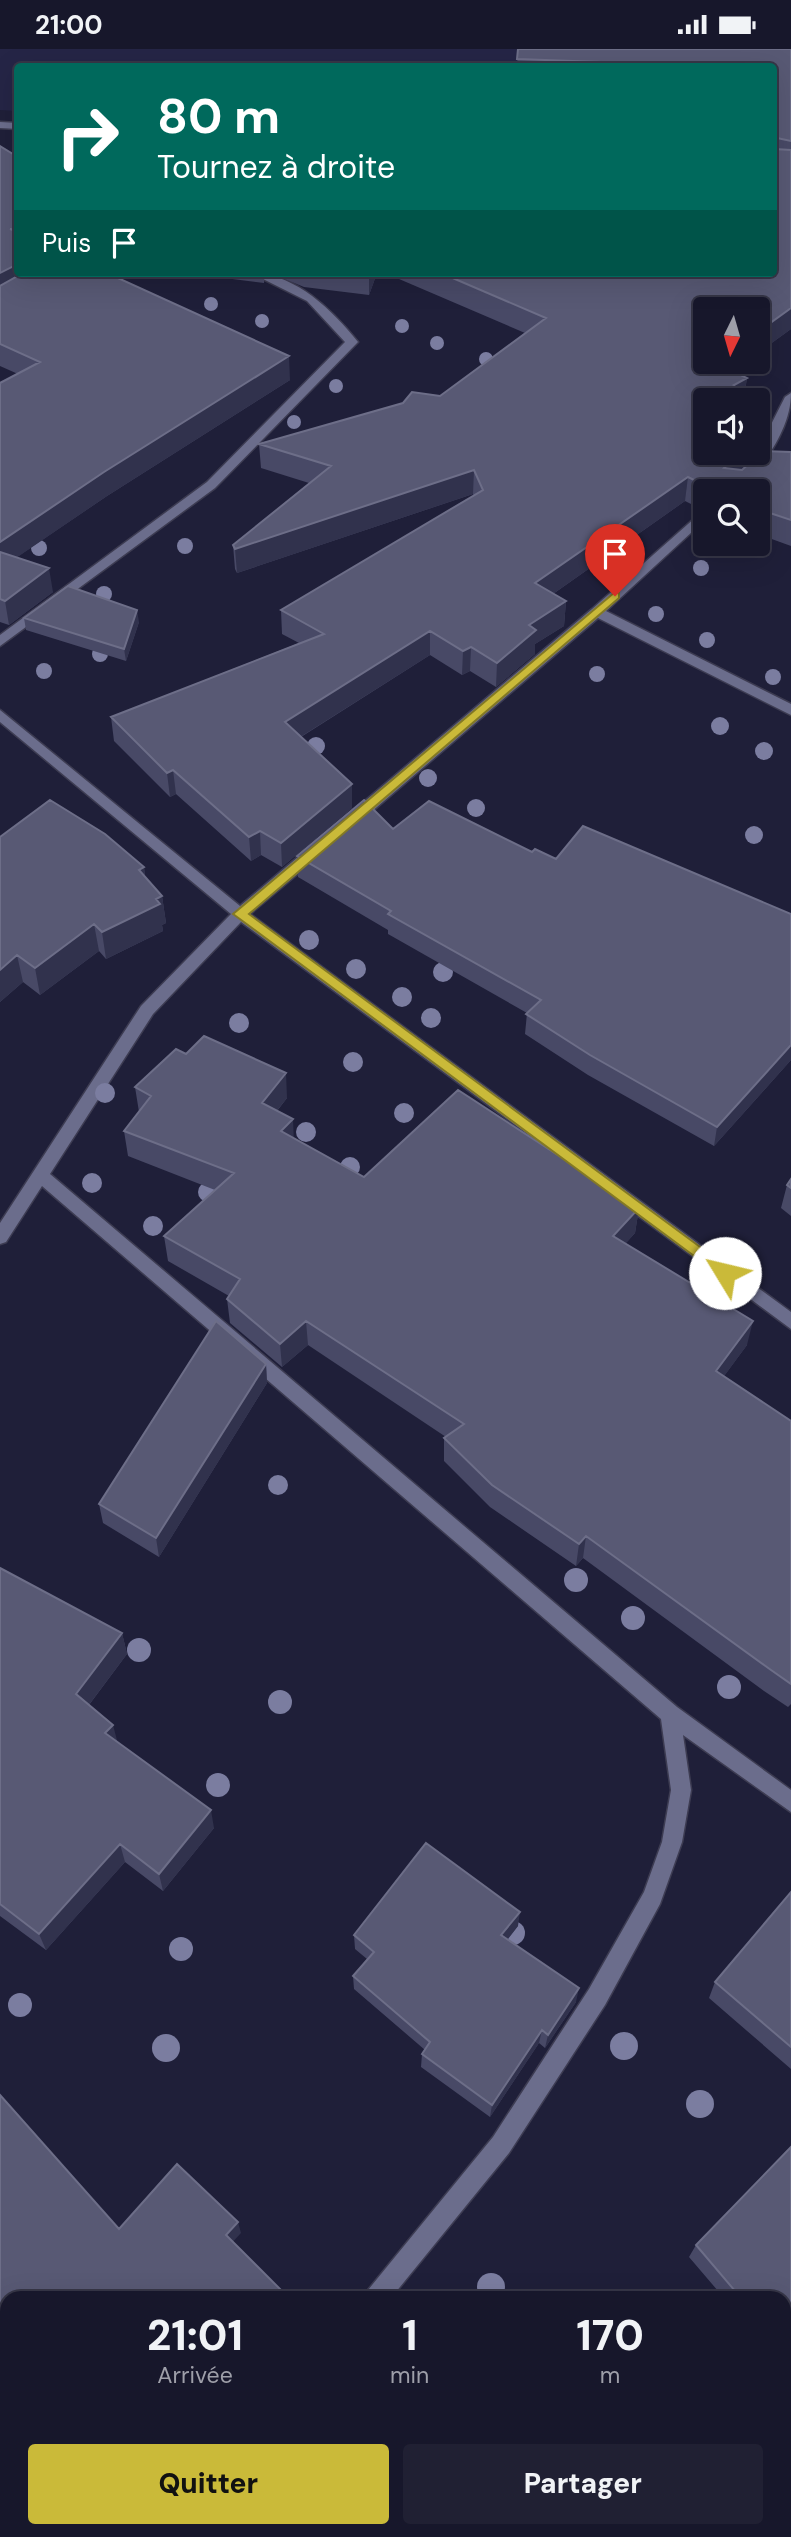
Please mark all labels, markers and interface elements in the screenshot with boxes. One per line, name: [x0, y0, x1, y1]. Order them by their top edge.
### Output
text: 21:00: [35, 8, 103, 42]
text: 80 m: [157, 84, 280, 148]
icon: right: [42, 91, 133, 182]
text: Tournez à droite: [157, 146, 395, 188]
icon: arrive: [105, 224, 143, 262]
text: Puis: [42, 226, 91, 260]
north arrow: [693, 297, 770, 375]
map controls: [693, 297, 770, 556]
button: sound: [693, 388, 770, 465]
button: search: [693, 479, 770, 556]
pin: [585, 524, 645, 596]
icon: arrive: [596, 535, 634, 573]
position arrow: [688, 1236, 762, 1310]
text: 21:01: [147, 2308, 243, 2363]
text: 1: [402, 2308, 417, 2363]
text: 170: [576, 2308, 644, 2363]
text: Arrivée: [157, 2360, 233, 2390]
text: min: [390, 2360, 429, 2390]
text: m: [600, 2360, 620, 2390]
button: Quitter: [28, 2444, 389, 2524]
button: Partager: [403, 2444, 763, 2524]

